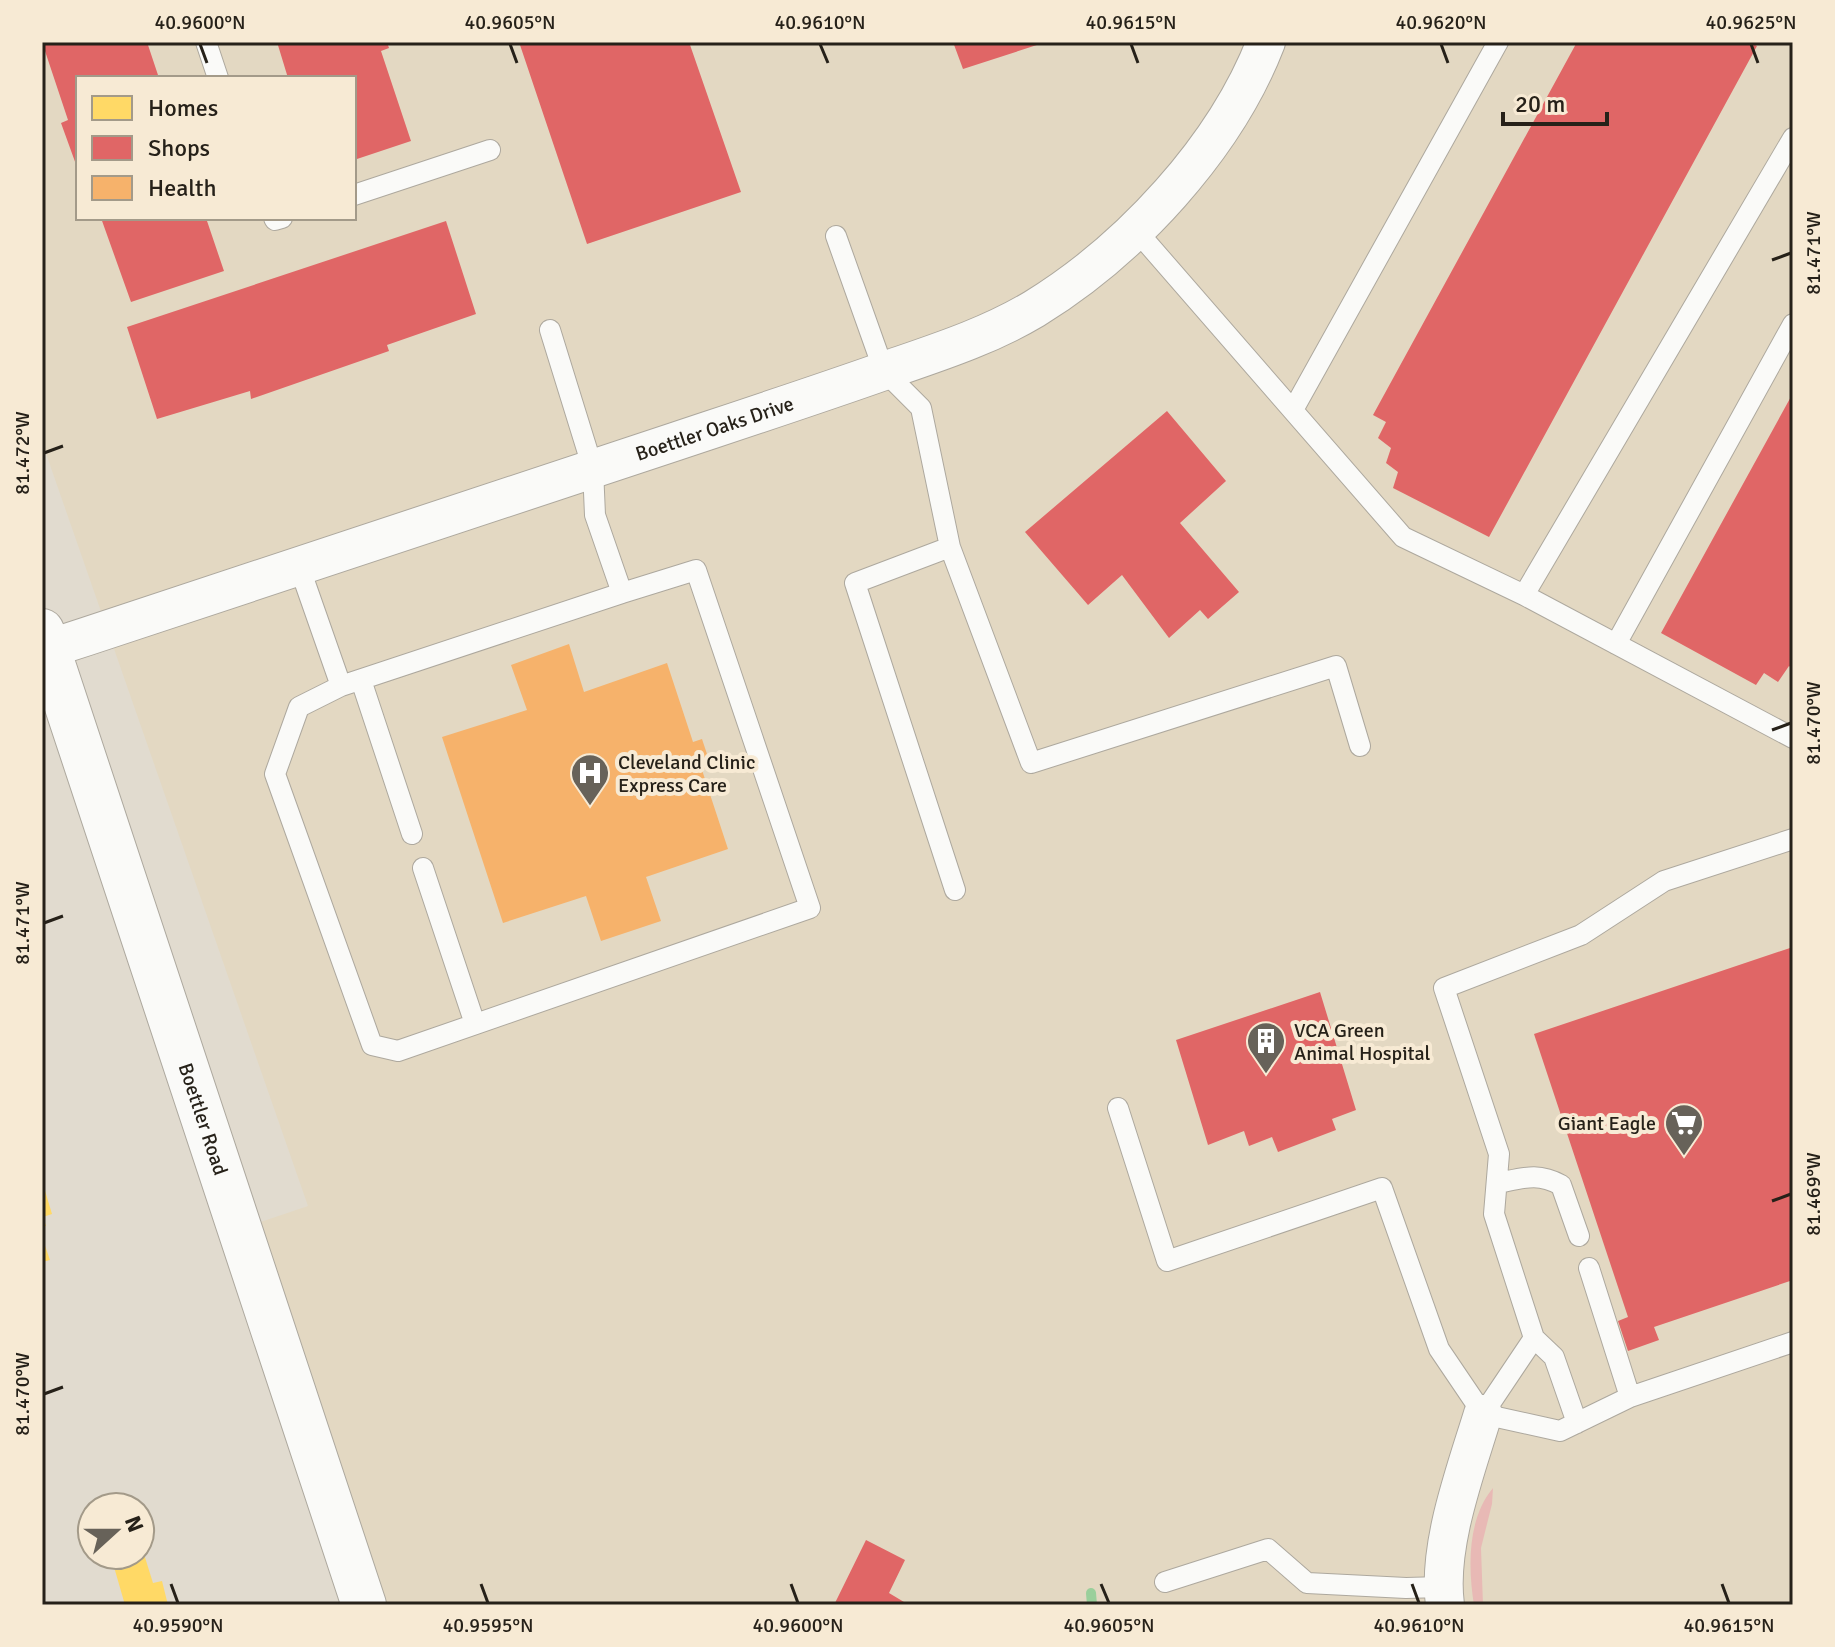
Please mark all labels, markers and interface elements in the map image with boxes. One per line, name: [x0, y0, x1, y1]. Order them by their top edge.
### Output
text: 40.9600°N: [154, 10, 246, 35]
text: 40.9605°N: [464, 10, 556, 35]
text: 40.9610°N: [774, 10, 866, 35]
text: 40.9615°N: [1085, 10, 1177, 35]
text: 40.9620°N: [1395, 10, 1487, 35]
text: 40.9625°N: [1705, 10, 1797, 35]
legend: [76, 76, 356, 220]
scale bar: [1503, 76, 1607, 126]
text: 20 m: [1515, 89, 1565, 119]
text: Homes: [148, 93, 218, 123]
text: Shops: [148, 133, 210, 163]
text: Health: [148, 173, 217, 203]
text: 81.471°W: [1801, 211, 1826, 295]
street label: Boettler Oaks Drive: [632, 391, 797, 466]
text: 81.472°W: [10, 411, 35, 495]
text: 81.470°W: [1801, 681, 1826, 765]
place label: Cleveland Clinic Express Care: [618, 750, 755, 798]
hospital icon: Cleveland Clinic Express Care: [569, 752, 611, 807]
text: 81.471°W: [10, 881, 35, 965]
place label: VCA Green Animal Hospital: [1294, 1018, 1431, 1066]
building icon: VCA Green Animal Hospital: [1245, 1020, 1287, 1075]
street label: Boettler Road: [173, 1060, 234, 1178]
supermarket icon: Giant Eagle: [1663, 1102, 1705, 1157]
place label: Giant Eagle: [1558, 1111, 1656, 1136]
text: 81.469°W: [1801, 1152, 1826, 1236]
text: 81.470°W: [10, 1352, 35, 1436]
north arrow: [76, 1491, 156, 1571]
text: N: [119, 1512, 150, 1536]
text: 40.9590°N: [132, 1613, 224, 1638]
text: 40.9595°N: [442, 1613, 534, 1638]
text: 40.9600°N: [752, 1613, 844, 1638]
text: 40.9605°N: [1063, 1613, 1155, 1638]
text: 40.9610°N: [1373, 1613, 1465, 1638]
text: 40.9615°N: [1683, 1613, 1775, 1638]

